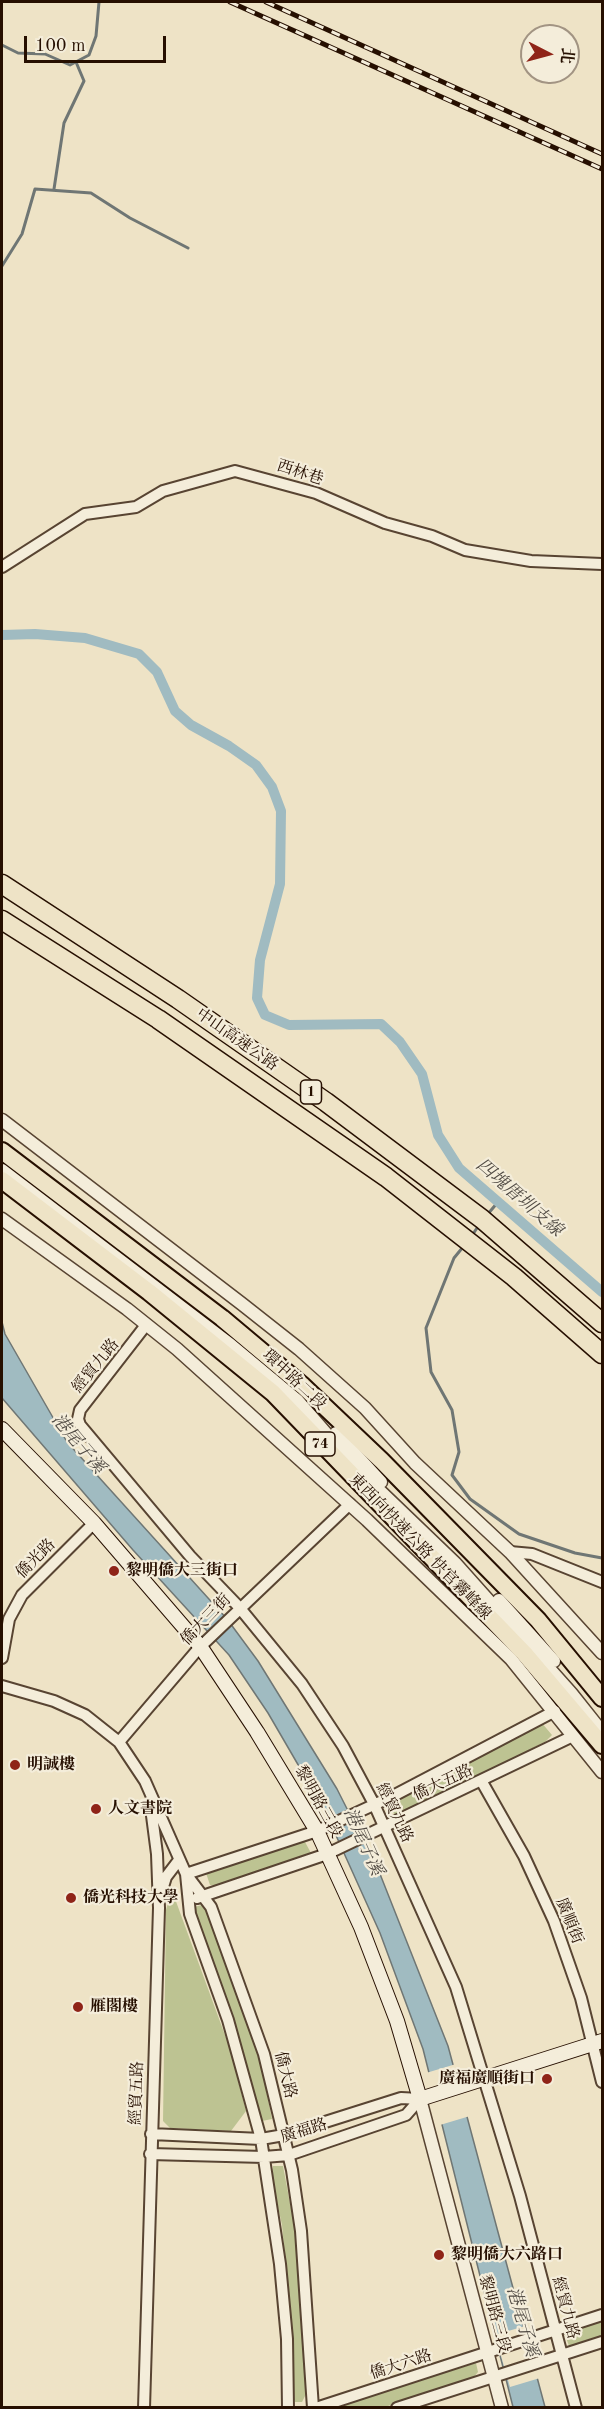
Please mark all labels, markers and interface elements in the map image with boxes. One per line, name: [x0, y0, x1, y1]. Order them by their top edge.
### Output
scale bar: [27, 24, 170, 62]
north arrow: [520, 24, 580, 84]
text: 100 m: [35, 37, 86, 55]
text: 北: [557, 47, 575, 64]
street label: 西林巷: [274, 456, 326, 490]
street label: 中山高速公路: [192, 1005, 282, 1075]
road number: 1: [300, 1080, 322, 1104]
water label: 四塊厝圳支線: [471, 1154, 567, 1242]
street label: 經貿九路: [68, 1335, 124, 1397]
street label: 環中路二段: [258, 1346, 330, 1414]
water label: 港尾子溪: [47, 1409, 109, 1479]
road number: 74: [305, 1432, 335, 1456]
street label: 東西向快速公路 快官霧峰線: [345, 1470, 495, 1624]
street label: 僑光路: [12, 1535, 60, 1583]
place label: 黎明僑大三街口: [126, 1561, 238, 1581]
marker: 黎明僑大三街口: [107, 1564, 121, 1578]
street label: 僑大三街: [177, 1590, 235, 1650]
place label: 明誠樓: [27, 1755, 75, 1775]
marker: 明誠樓: [8, 1758, 22, 1772]
street label: 僑大五路: [410, 1761, 476, 1805]
street label: 黎明路三段: [290, 1762, 346, 1842]
street label: 經貿九路: [371, 1780, 417, 1846]
place label: 人文書院: [108, 1799, 172, 1819]
marker: 人文書院: [89, 1802, 103, 1816]
water label: 港尾子溪: [338, 1805, 388, 1879]
place label: 僑光科技大學: [83, 1888, 179, 1908]
marker: 僑光科技大學: [64, 1891, 78, 1905]
street label: 廣順街: [551, 1895, 587, 1947]
place label: 雁閣樓: [90, 1997, 138, 2017]
marker: 雁閣樓: [71, 2000, 85, 2014]
street label: 僑大路: [270, 2049, 300, 2101]
street label: 經貿五路: [126, 2061, 148, 2125]
place label: 廣福廣順街口: [439, 2069, 535, 2089]
marker: 廣福廣順街口: [540, 2072, 554, 2086]
street label: 廣福路: [278, 2115, 330, 2147]
place label: 黎明僑大六路口: [451, 2245, 563, 2265]
marker: 黎明僑大六路口: [432, 2248, 446, 2262]
street label: 黎明路三段: [474, 2273, 514, 2355]
street label: 經貿九路: [547, 2275, 583, 2341]
water label: 港尾子溪: [502, 2284, 542, 2360]
street label: 僑大六路: [368, 2346, 434, 2384]

